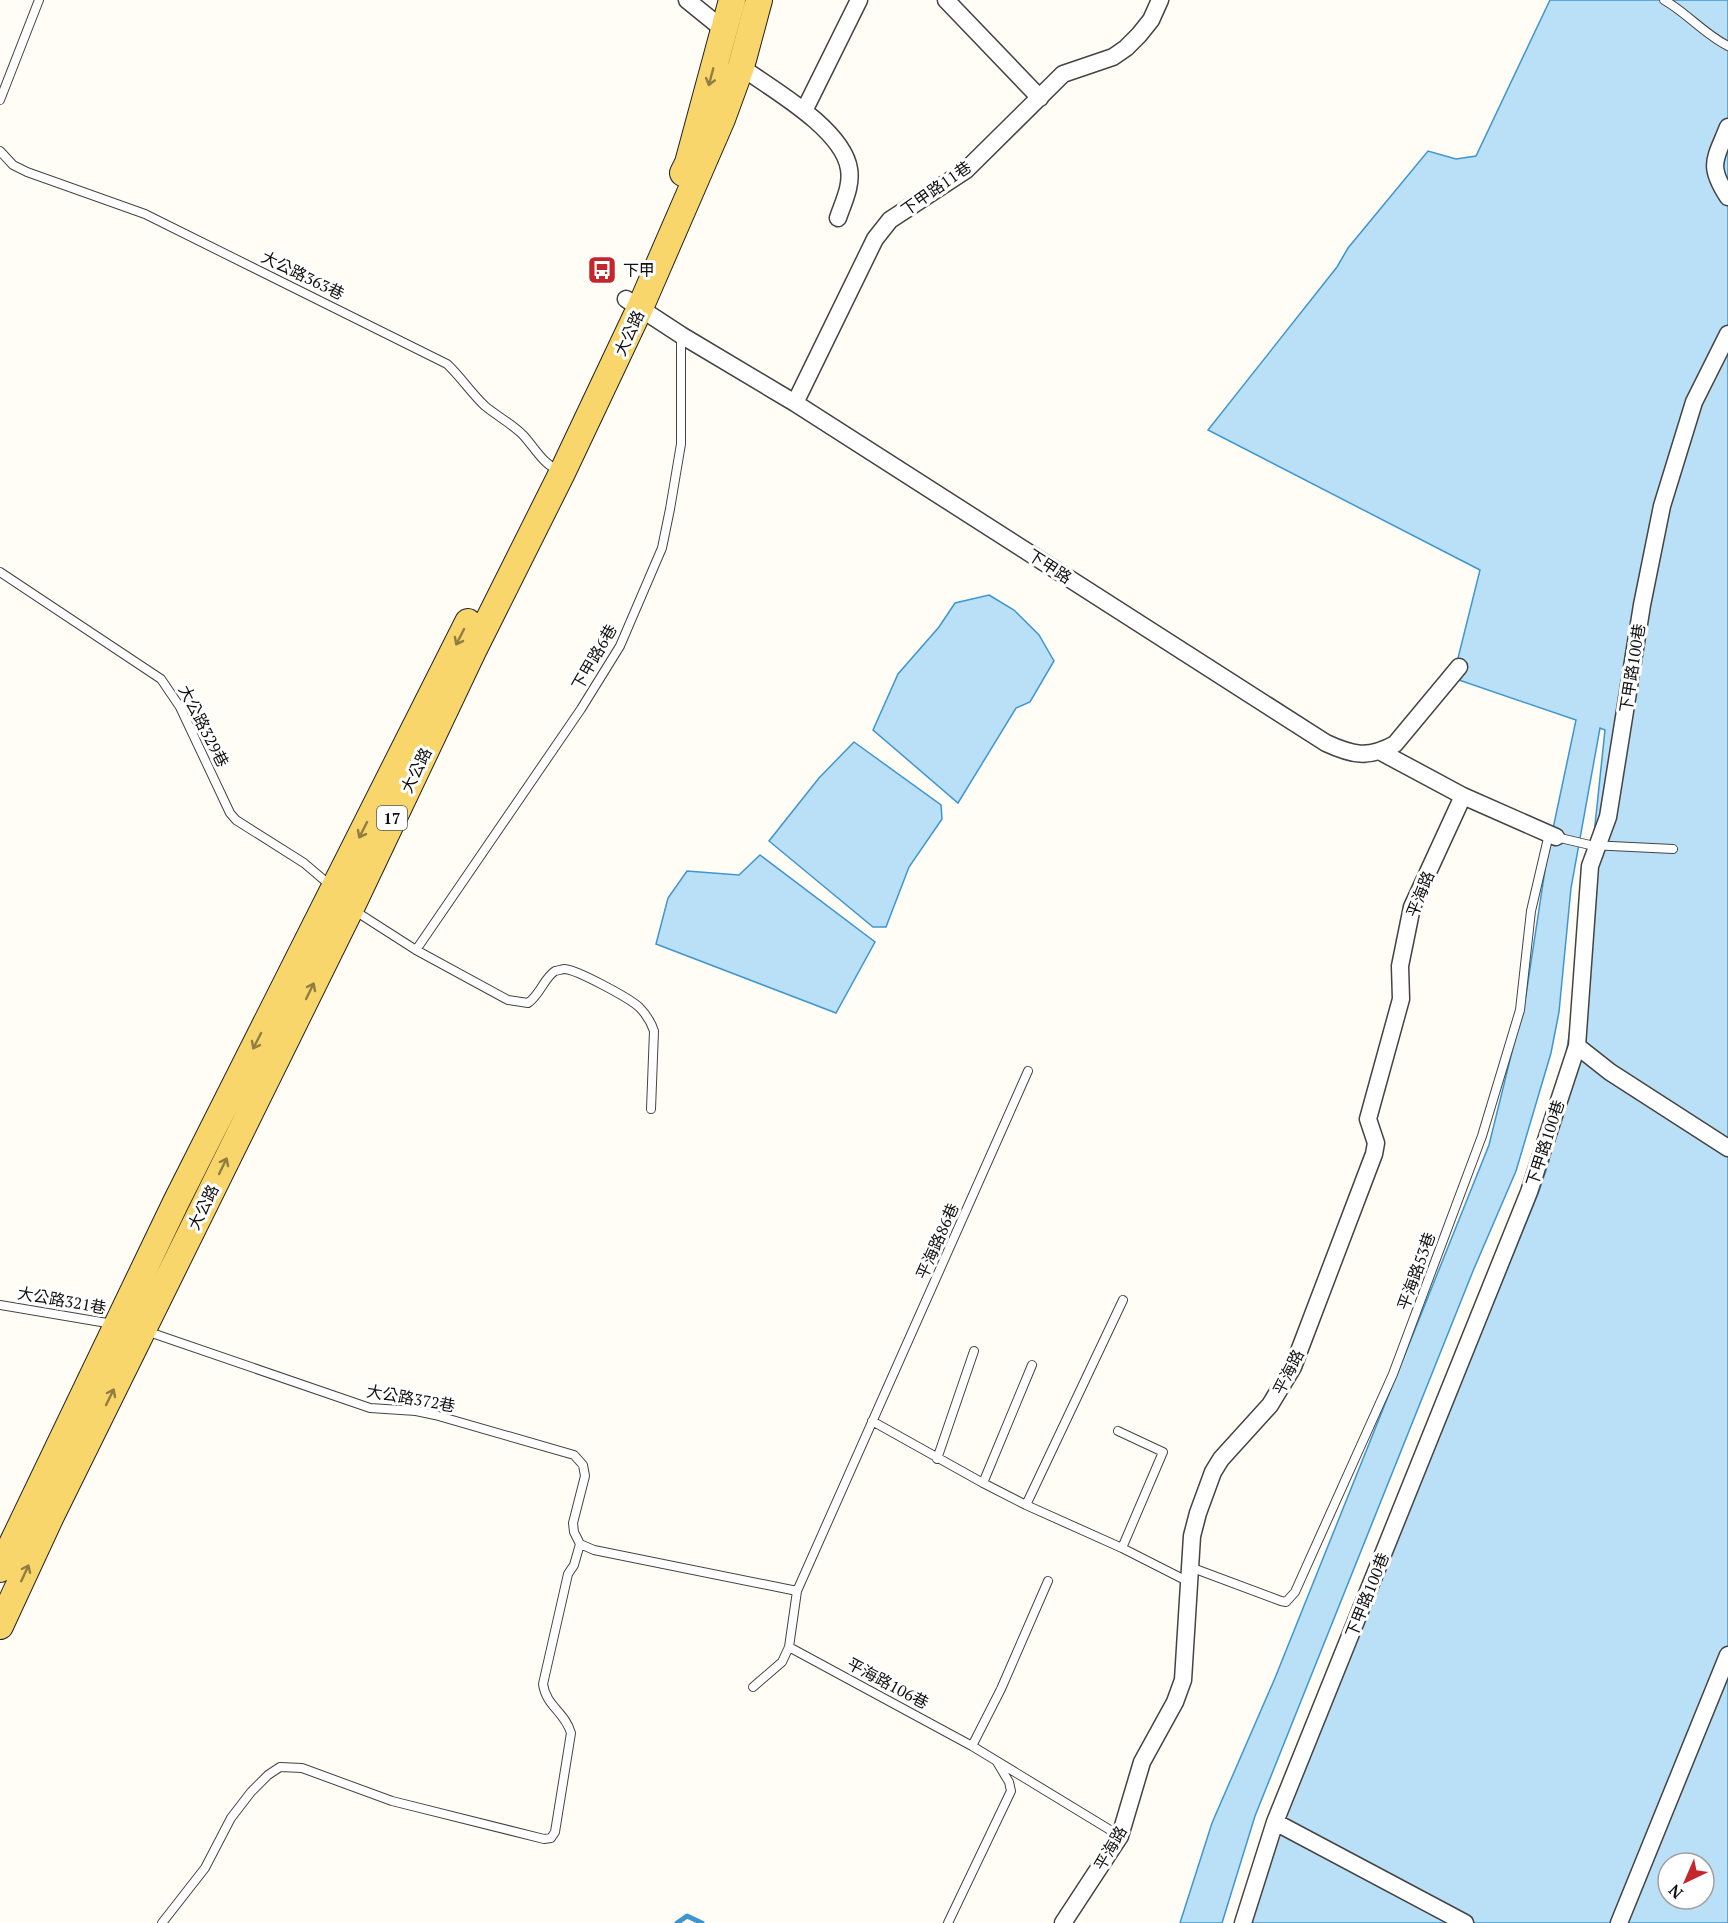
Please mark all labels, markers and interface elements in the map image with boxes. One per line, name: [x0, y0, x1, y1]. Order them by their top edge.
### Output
one-way arrow: [705, 67, 716, 86]
street label: 下甲路11巷: [896, 156, 976, 220]
street label: 大公路363巷: [258, 245, 348, 305]
bus stop icon: 下甲: [586, 254, 618, 286]
place label: 下甲: [623, 259, 655, 281]
street label: 大公路: [609, 307, 649, 359]
street label: 下甲路: [1024, 544, 1076, 588]
street label: 下甲路6巷: [566, 620, 622, 694]
street label: 下甲路100巷: [1614, 622, 1650, 714]
one-way arrow: [454, 627, 466, 645]
street label: 大公路329巷: [174, 681, 234, 771]
street label: 大公路: [396, 744, 436, 796]
road number: 17: [377, 806, 407, 830]
one-way arrow: [357, 820, 368, 838]
street label: 平海路: [1401, 868, 1439, 920]
one-way arrow: [304, 982, 316, 1000]
one-way arrow: [251, 1032, 262, 1050]
street label: 下甲路100巷: [1521, 1097, 1569, 1189]
one-way arrow: [218, 1157, 230, 1175]
street label: 大公路: [183, 1181, 223, 1233]
street label: 平海路86巷: [910, 1199, 964, 1283]
street label: 平海路53巷: [1392, 1229, 1440, 1313]
street label: 大公路321巷: [16, 1281, 108, 1319]
street label: 平海路: [1267, 1346, 1309, 1398]
street label: 大公路372巷: [365, 1379, 457, 1417]
one-way arrow: [105, 1389, 116, 1407]
street label: 下甲路100巷: [1340, 1549, 1394, 1641]
one-way arrow: [19, 1564, 31, 1582]
street label: 平海路106巷: [843, 1652, 933, 1714]
street label: 平海路: [1088, 1822, 1132, 1874]
north arrow: [1656, 1851, 1716, 1911]
text: N: [1664, 1880, 1688, 1904]

